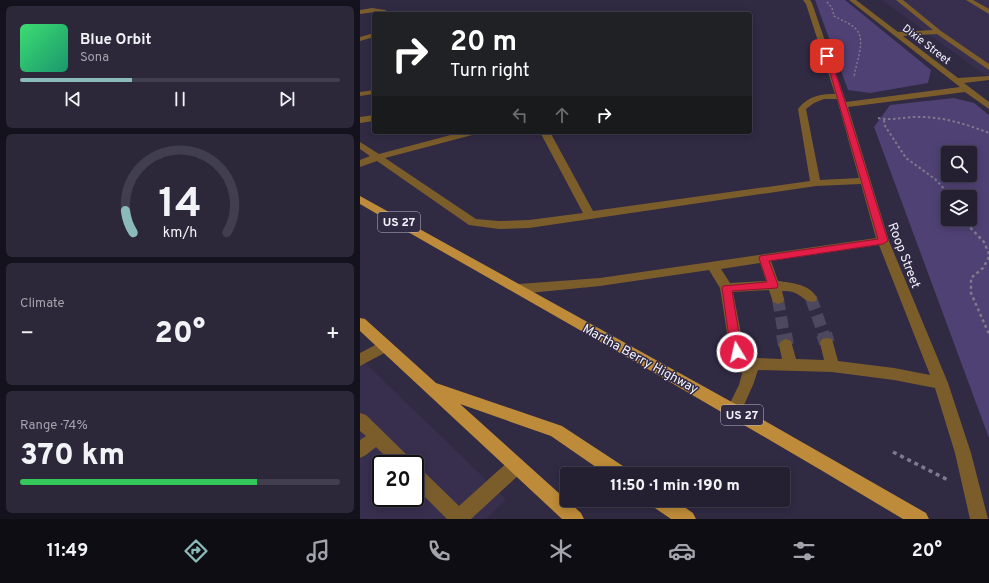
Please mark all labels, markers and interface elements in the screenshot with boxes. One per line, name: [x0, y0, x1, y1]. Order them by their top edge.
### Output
street label: Dixie Street: [899, 22, 953, 68]
text: 20 m: [450, 25, 517, 61]
icon: right: [384, 28, 436, 80]
text: Blue Orbit: [80, 31, 151, 50]
pin: [810, 39, 844, 73]
icon: arrive: [816, 45, 838, 67]
text: Sona: [80, 50, 109, 66]
text: Turn right: [450, 60, 530, 83]
icon: previous: [62, 88, 84, 110]
icon: pause: [169, 88, 191, 110]
icon: next: [276, 88, 298, 110]
icon: left: [509, 104, 531, 126]
icon: ahead: [551, 104, 573, 126]
icon: right: [593, 104, 615, 126]
map controls: [941, 146, 977, 226]
button: search: [941, 146, 977, 182]
text: 14: [158, 179, 202, 232]
button: layers: [941, 190, 977, 226]
road number: US 27: [378, 212, 420, 232]
street label: Roop Street: [883, 221, 923, 291]
text: km/h: [163, 224, 197, 242]
text: Climate: [20, 296, 65, 312]
text: 20°: [155, 316, 205, 353]
text: −: [20, 321, 34, 348]
text: +: [326, 321, 340, 348]
street label: Martha Berry Highway: [579, 321, 701, 398]
position arrow: [716, 331, 758, 373]
road number: US 27: [721, 405, 763, 425]
text: Range · 74%: [20, 418, 88, 434]
text: 370 km: [20, 438, 125, 475]
speed limit sign: 20: [372, 455, 424, 507]
text: 11:50 · 1 min · 190 m: [610, 477, 740, 496]
icon: directions: [182, 537, 210, 565]
icon: music: [304, 537, 332, 565]
icon: phone: [425, 537, 453, 565]
icon: climate: [547, 537, 575, 565]
icon: car: [668, 537, 696, 565]
icon: filters: [790, 537, 818, 565]
text: 11:49: [47, 540, 88, 563]
text: 20°: [912, 540, 942, 563]

